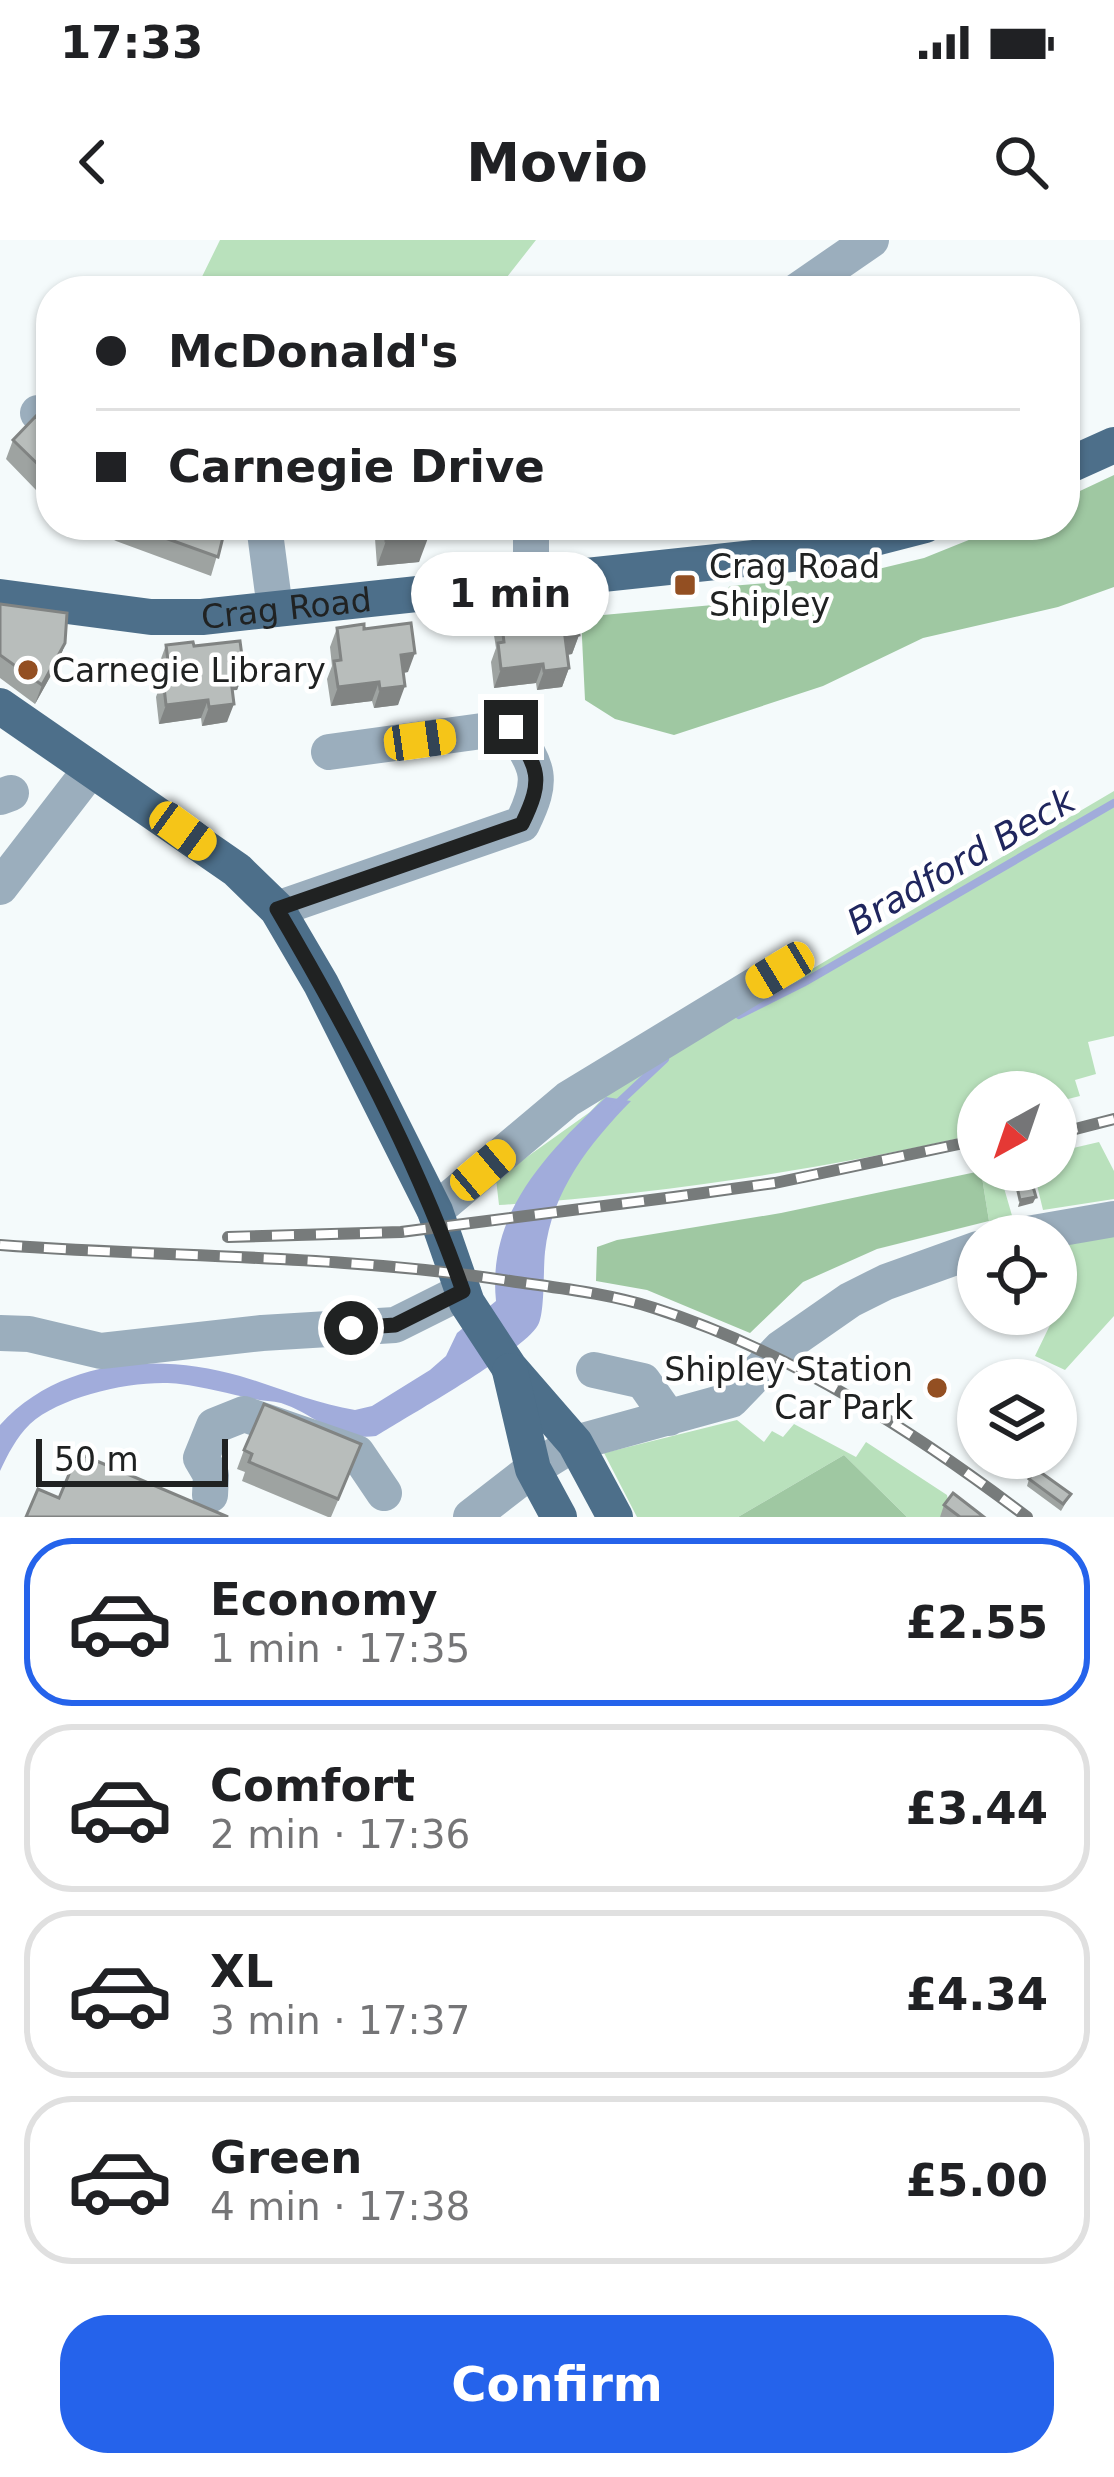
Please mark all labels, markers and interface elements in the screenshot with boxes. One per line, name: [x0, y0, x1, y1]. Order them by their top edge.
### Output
text: 17:33: [60, 16, 203, 69]
icon: back: [60, 129, 126, 195]
icon: search: [988, 129, 1054, 195]
text: Movio: [466, 131, 648, 194]
text: McDonald's: [168, 325, 458, 378]
text: Carnegie Drive: [168, 440, 545, 493]
place label: Crag Road Shipley: [709, 547, 880, 624]
callout: 1 min: [412, 553, 610, 637]
text: 1 min: [449, 571, 571, 616]
marker: Crag Road Shipley: [672, 572, 698, 598]
street label: Crag Road: [199, 579, 373, 636]
place label: Carnegie Library: [52, 651, 326, 690]
marker: Carnegie Library: [15, 657, 41, 683]
route end: [484, 700, 538, 754]
car: [382, 717, 458, 763]
water label: Bradford Beck: [840, 778, 1084, 943]
car: [143, 795, 223, 867]
car: [740, 936, 820, 1004]
north arrow: [957, 1071, 1077, 1191]
map controls: [957, 1071, 1077, 1479]
car: [444, 1133, 522, 1207]
button: locate: [957, 1215, 1077, 1335]
route start: [324, 1301, 378, 1355]
place label: Shipley Station Car Park: [664, 1350, 914, 1427]
button: layers: [957, 1359, 1077, 1479]
marker: Shipley Station Car Park: [924, 1375, 950, 1401]
scale bar: [36, 1433, 228, 1486]
text: 50 m: [54, 1440, 139, 1479]
icon: car: [66, 1568, 174, 1676]
text: Economy: [210, 1573, 438, 1626]
text: £2.55: [906, 1596, 1048, 1649]
text: 1 min · 17:35: [210, 1626, 470, 1671]
icon: car: [66, 1754, 174, 1862]
text: Comfort: [210, 1759, 415, 1812]
text: £3.44: [906, 1782, 1048, 1835]
text: 2 min · 17:36: [210, 1812, 470, 1857]
icon: car: [66, 1940, 174, 2048]
text: XL: [210, 1945, 273, 1998]
text: £4.34: [906, 1968, 1048, 2021]
text: 3 min · 17:37: [210, 1998, 470, 2043]
icon: car: [66, 2126, 174, 2234]
text: Green: [210, 2131, 362, 2184]
text: £5.00: [906, 2154, 1048, 2207]
text: 4 min · 17:38: [210, 2184, 470, 2229]
button: Confirm: [60, 2315, 1054, 2453]

